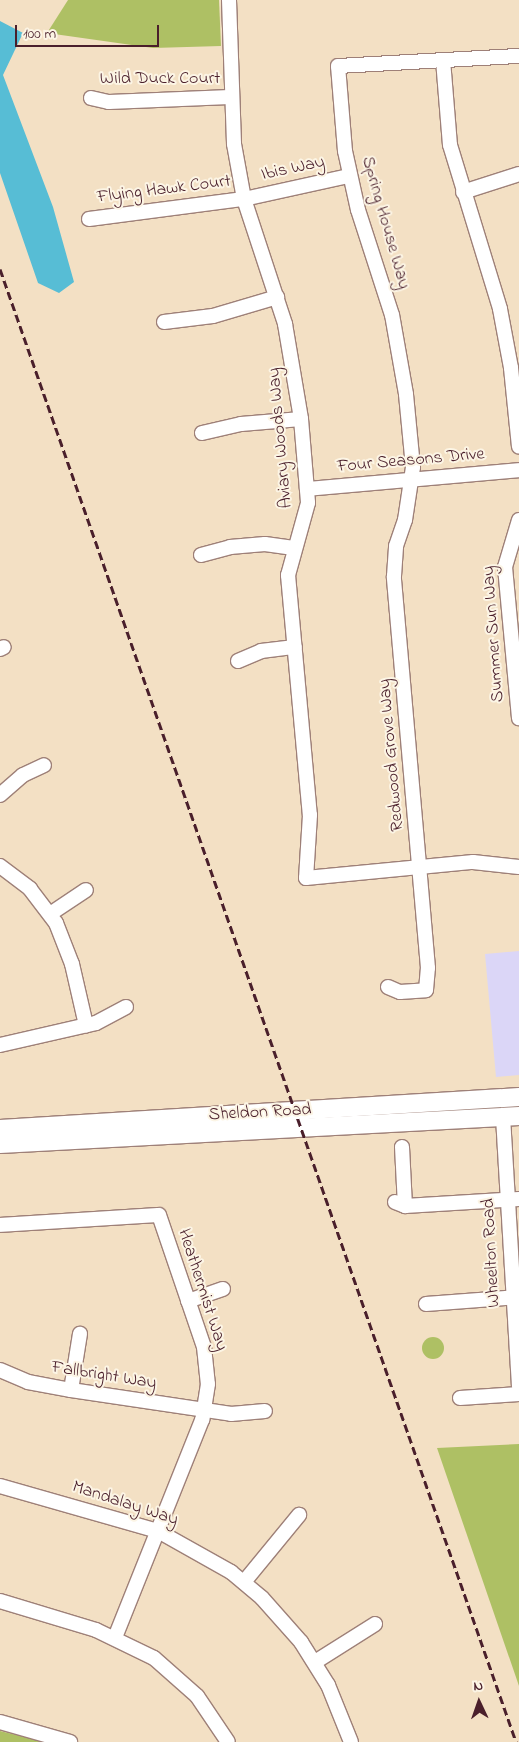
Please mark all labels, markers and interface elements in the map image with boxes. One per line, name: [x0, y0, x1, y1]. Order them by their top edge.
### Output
scale bar: [18, 15, 161, 47]
text: 100 m: [23, 23, 56, 45]
street label: Wild Duck Court: [100, 68, 220, 90]
street label: Ibis Way: [259, 152, 327, 186]
street label: Spring House Way: [356, 154, 414, 292]
street label: Flying Hawk Court: [96, 171, 232, 209]
street label: Aviary Woods Way: [264, 367, 298, 509]
street label: Four Seasons Drive: [336, 444, 486, 478]
street label: Summer Sun Way: [478, 565, 510, 703]
street label: Redwood Grove Way: [375, 678, 409, 832]
street label: Sheldon Road: [208, 1100, 312, 1126]
street label: Wheelton Road: [478, 1198, 506, 1308]
street label: Heathermist Way: [172, 1226, 232, 1354]
street label: Fallbright Way: [50, 1357, 158, 1395]
street label: Mandalay Way: [69, 1477, 181, 1531]
text: N: [473, 1676, 483, 1697]
north arrow: [454, 1677, 504, 1727]

